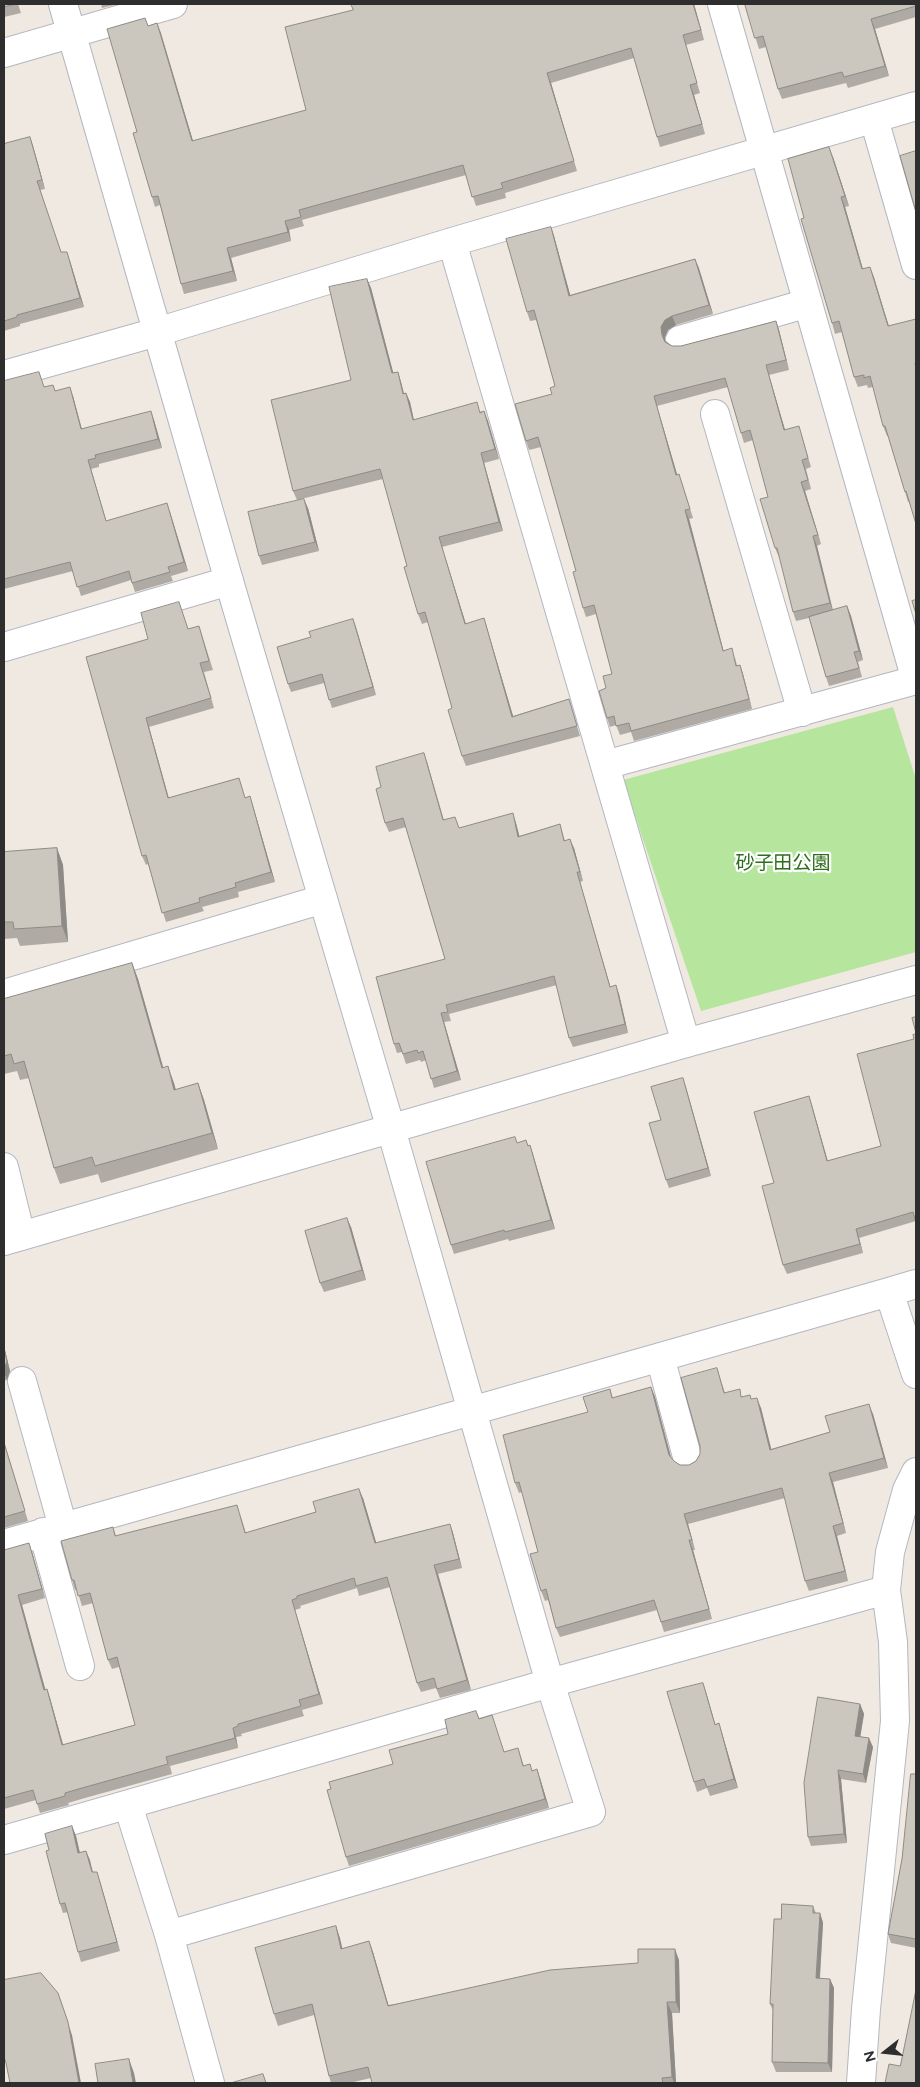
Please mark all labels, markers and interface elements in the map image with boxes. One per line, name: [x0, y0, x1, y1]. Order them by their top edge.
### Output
park label: 砂子田公園: [736, 852, 830, 874]
north arrow: [860, 2027, 910, 2077]
text: N: [860, 2049, 880, 2064]

